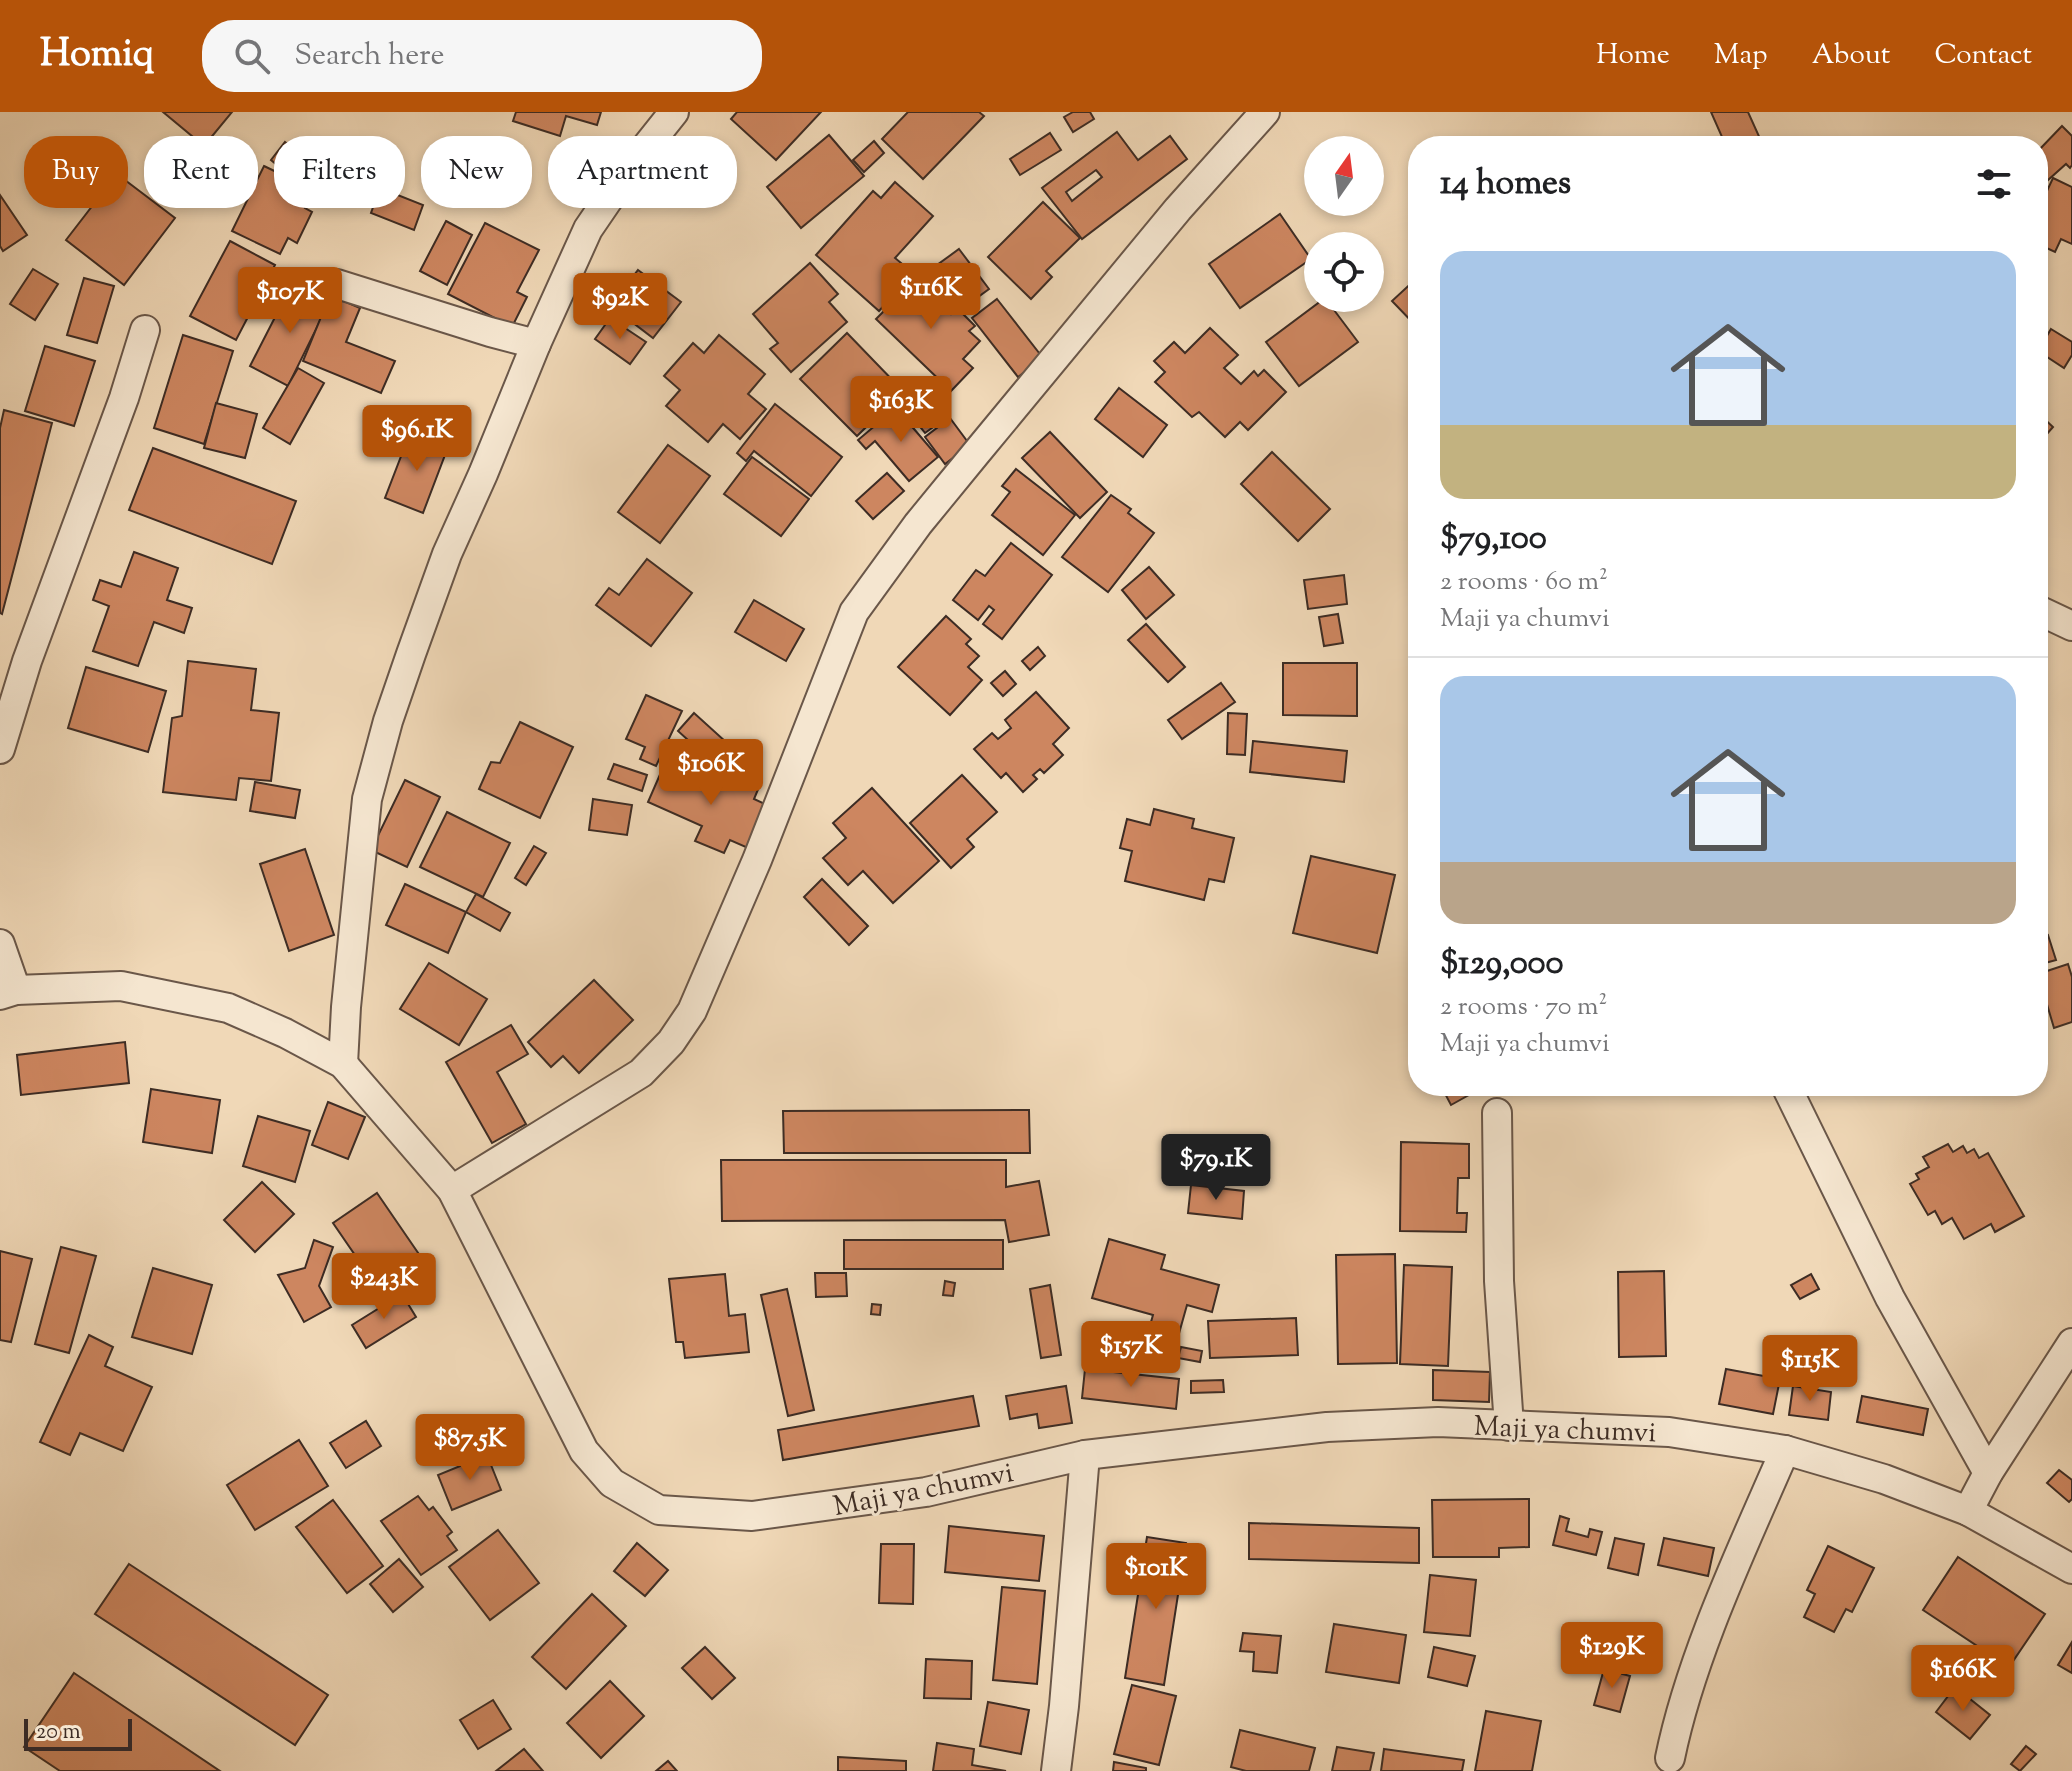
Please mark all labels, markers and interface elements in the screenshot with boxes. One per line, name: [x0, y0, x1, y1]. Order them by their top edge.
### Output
search box: [202, 20, 762, 92]
text: Homiq: [40, 29, 154, 83]
icon: search: [230, 34, 274, 78]
text: Search here: [294, 35, 445, 78]
text: Home: [1596, 36, 1670, 76]
text: Map: [1714, 36, 1768, 76]
text: About: [1812, 36, 1890, 76]
text: Contact: [1934, 36, 2032, 76]
chip: Buy: [24, 136, 128, 208]
chip: Rent: [144, 136, 258, 208]
chip: Filters: [274, 136, 405, 208]
chip: New: [421, 136, 532, 208]
chip: Apartment: [548, 136, 737, 208]
north arrow: [1304, 136, 1384, 216]
map controls: [1304, 136, 1384, 312]
text: 14 homes: [1440, 160, 1571, 209]
icon: filters: [1972, 162, 2016, 206]
button: locate: [1304, 232, 1384, 312]
pin: $116K: [875, 263, 987, 331]
pin: $107K: [234, 267, 346, 335]
text: $116K: [899, 270, 963, 307]
pin: $92K: [573, 273, 667, 341]
text: $107K: [256, 274, 324, 311]
text: $92K: [591, 280, 649, 317]
icon: home: [1656, 303, 1800, 447]
pin: $163K: [845, 376, 957, 444]
text: $163K: [869, 383, 933, 420]
pin: $96.1K: [352, 405, 482, 473]
text: $96.1K: [380, 412, 454, 449]
text: $79,100: [1440, 515, 1547, 564]
text: 2 rooms · 60 m²: [1440, 564, 1608, 601]
text: Maji ya chumvi: [1440, 601, 1610, 638]
icon: home: [1656, 728, 1800, 872]
pin: $106K: [655, 739, 767, 807]
text: $106K: [677, 746, 745, 783]
text: $129,000: [1440, 940, 1564, 989]
text: 2 rooms · 70 m²: [1440, 989, 1607, 1026]
text: Maji ya chumvi: [1440, 1026, 1610, 1063]
pin: $79.1K: [1151, 1134, 1281, 1202]
text: $79.1K: [1179, 1141, 1253, 1178]
pin: $243K: [328, 1253, 440, 1321]
text: $243K: [350, 1260, 418, 1297]
pin: $157K: [1075, 1321, 1187, 1389]
text: $157K: [1099, 1328, 1163, 1365]
pin: $115K: [1754, 1335, 1866, 1403]
text: $115K: [1780, 1342, 1840, 1379]
street label: Maji ya chumvi: [1473, 1408, 1657, 1454]
pin: $87.5K: [405, 1414, 535, 1482]
text: $87.5K: [434, 1421, 506, 1458]
street label: Maji ya chumvi: [830, 1454, 1017, 1528]
pin: $101K: [1100, 1543, 1212, 1611]
text: $101K: [1124, 1550, 1188, 1587]
pin: $129K: [1556, 1622, 1668, 1690]
text: $129K: [1579, 1629, 1645, 1666]
pin: $166K: [1907, 1645, 2019, 1713]
text: $166K: [1929, 1652, 1997, 1689]
scale bar: [24, 1715, 132, 1751]
text: 20 m: [36, 1717, 81, 1749]

